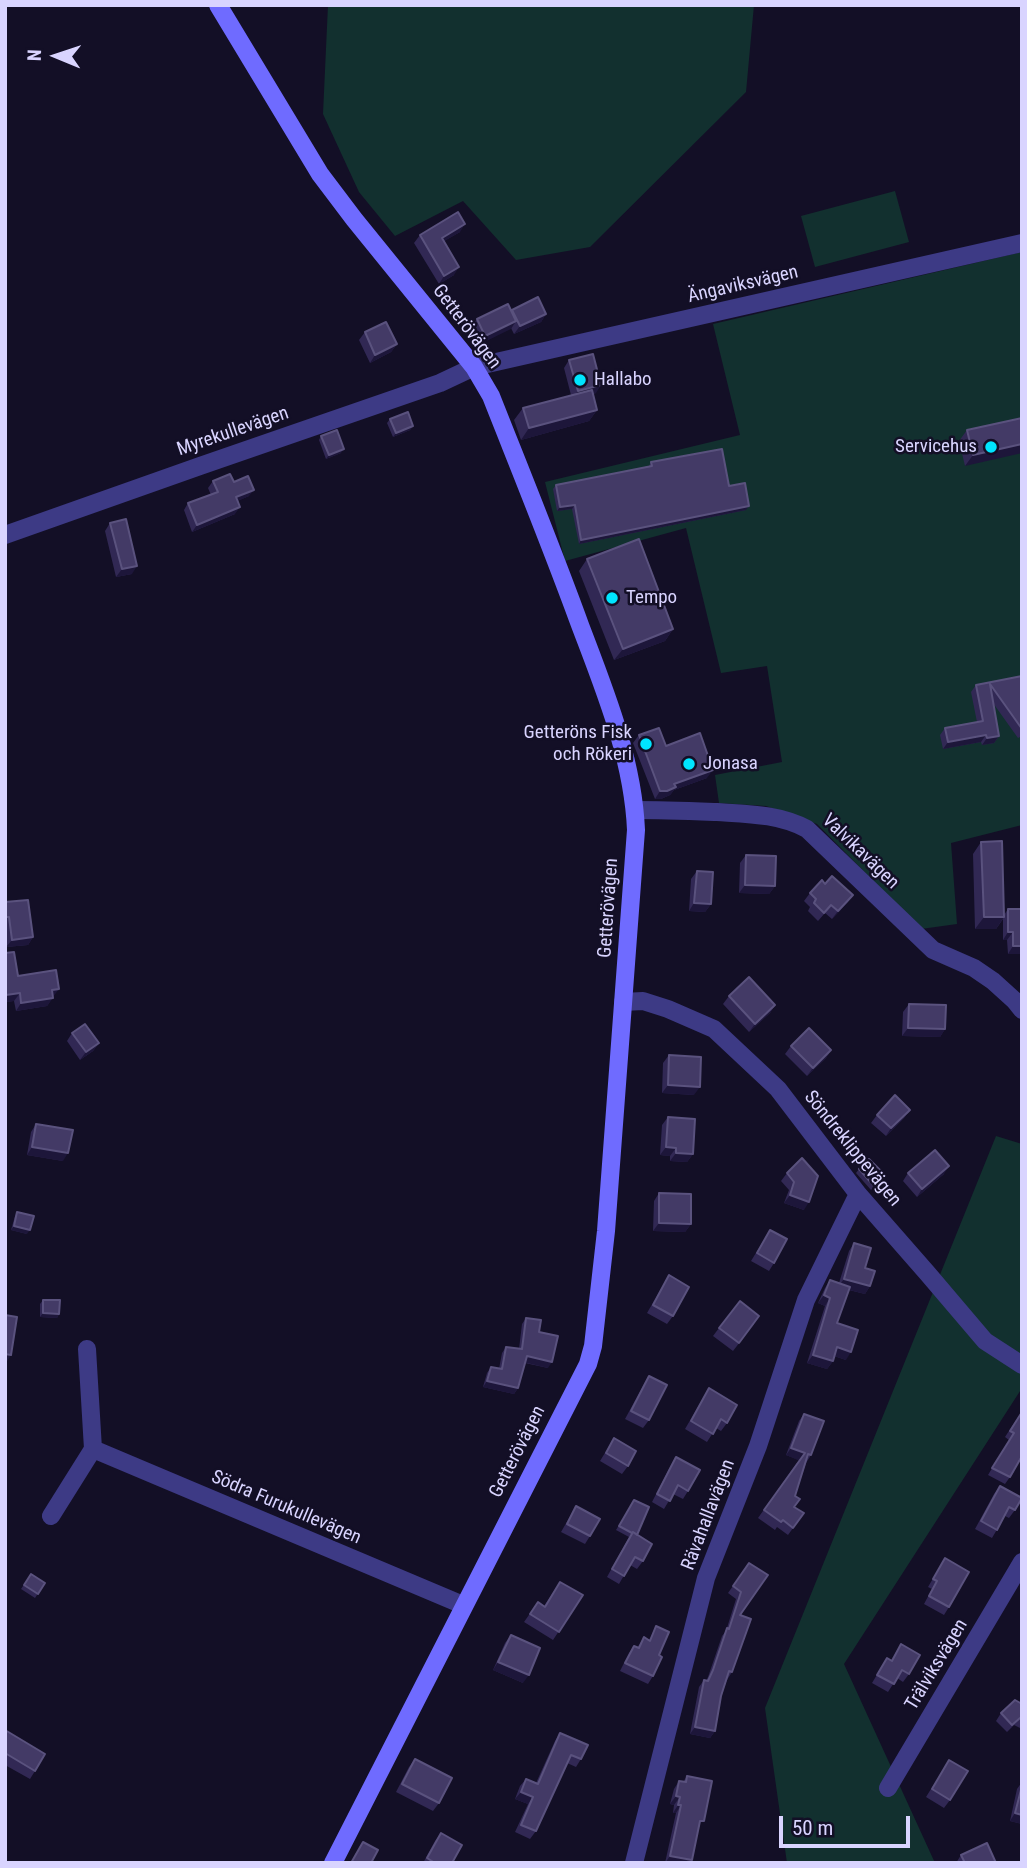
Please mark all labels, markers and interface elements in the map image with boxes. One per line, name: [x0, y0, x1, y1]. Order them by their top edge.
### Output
north arrow: [21, 21, 91, 91]
text: N: [23, 49, 46, 61]
street label: Ängaviksvägen: [685, 261, 801, 309]
street label: Getterövägen: [427, 280, 505, 374]
place label: Hallabo: [594, 369, 652, 391]
marker: Hallabo: [572, 372, 588, 388]
street label: Myrekullevägen: [174, 402, 292, 462]
place label: Servicehus: [895, 436, 977, 458]
marker: Servicehus: [983, 439, 999, 455]
place label: Tempo: [626, 587, 677, 609]
marker: Tempo: [604, 590, 620, 606]
place label: Getteröns Fisk och Rökeri: [524, 722, 632, 766]
marker: Getteröns Fisk och Rökeri: [638, 736, 654, 752]
place label: Jonasa: [703, 753, 758, 775]
marker: Jonasa: [681, 756, 697, 772]
street label: Valvikavägen: [817, 810, 903, 894]
street label: Getterövägen: [594, 857, 624, 959]
street label: Söndreklippevägen: [798, 1087, 906, 1211]
street label: Getterövägen: [485, 1402, 551, 1502]
street label: Rävahallavägen: [677, 1456, 741, 1574]
street label: Södra Furukullevägen: [208, 1466, 364, 1550]
street label: Trälviksvägen: [901, 1615, 973, 1715]
scale bar: [782, 1801, 913, 1845]
text: 50 m: [792, 1816, 833, 1840]

